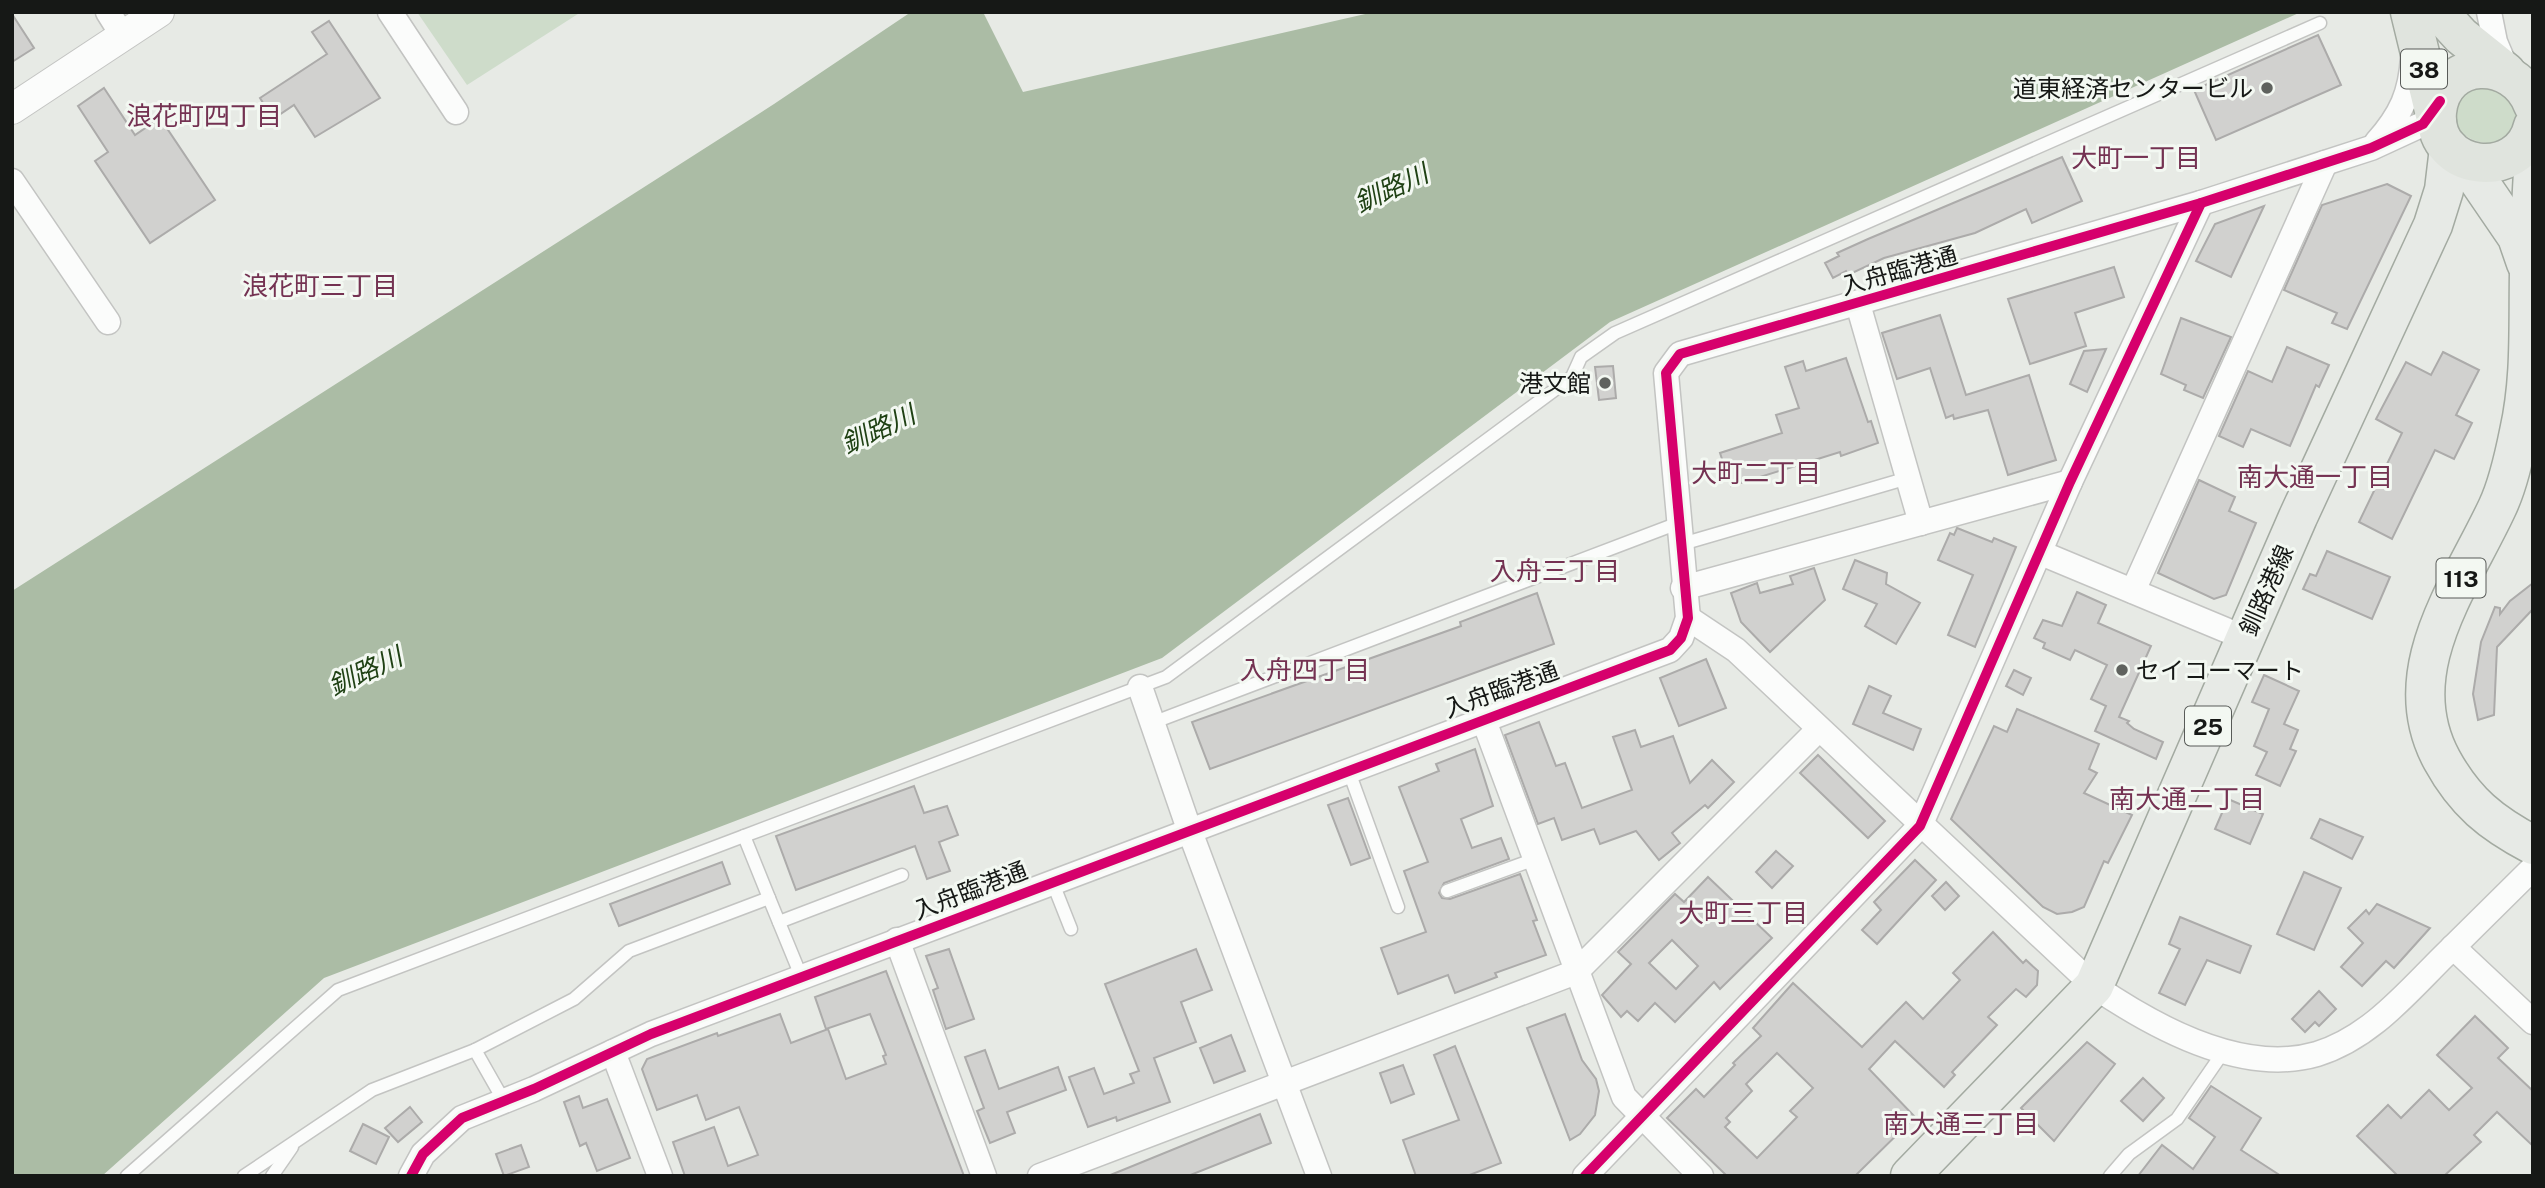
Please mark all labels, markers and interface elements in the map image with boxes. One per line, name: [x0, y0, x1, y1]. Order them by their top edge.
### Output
road number: 38: [2401, 50, 2447, 88]
place label: 道東経済センタービル: [2013, 74, 2253, 102]
marker: 道東経済センタービル: [2259, 80, 2275, 96]
district label: 浪花町四丁目: [126, 100, 282, 131]
district label: 大町一丁目: [2071, 142, 2201, 173]
water label: 釧路川: [1349, 156, 1436, 219]
street label: 入舟臨港通: [1837, 240, 1961, 300]
district label: 浪花町三丁目: [242, 270, 398, 301]
place label: 港文館: [1519, 369, 1591, 397]
marker: 港文館: [1597, 375, 1613, 391]
water label: 釧路川: [836, 397, 923, 460]
district label: 大町二丁目: [1691, 457, 1821, 488]
district label: 南大通一丁目: [2237, 461, 2393, 492]
street label: 釧路港線: [2234, 540, 2298, 640]
district label: 入舟三丁目: [1490, 555, 1620, 586]
road number: 113: [2436, 558, 2486, 598]
water label: 釧路川: [323, 639, 410, 702]
district label: 入舟四丁目: [1240, 654, 1370, 685]
street label: 入舟臨港通: [1440, 655, 1562, 723]
place label: セイコーマート: [2136, 656, 2304, 684]
marker: セイコーマート: [2114, 662, 2130, 678]
road number: 25: [2185, 706, 2231, 746]
district label: 南大通二丁目: [2109, 783, 2265, 814]
street label: 入舟臨港通: [909, 855, 1031, 925]
district label: 大町三丁目: [1678, 897, 1808, 928]
district label: 南大通三丁目: [1883, 1108, 2039, 1139]

